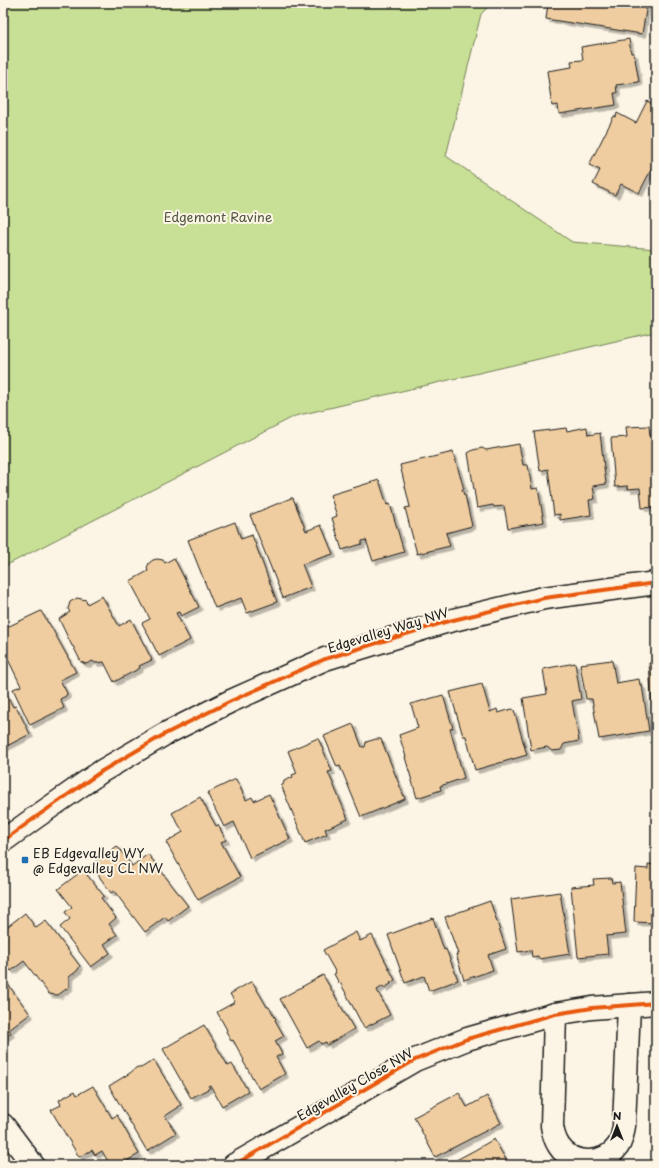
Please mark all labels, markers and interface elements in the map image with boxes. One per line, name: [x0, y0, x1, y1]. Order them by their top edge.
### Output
park label: Edgemont Ravine: [164, 207, 272, 226]
street label: Edgevalley Way NW: [325, 602, 451, 657]
place label: EB Edgevalley WY @ Edgevalley CL NW: [33, 843, 163, 877]
marker: EB Edgevalley WY @ Edgevalley CL NW: [20, 855, 30, 865]
street label: Edgevalley Close NW: [293, 1042, 416, 1125]
north arrow: [597, 1106, 637, 1146]
text: N: [613, 1107, 622, 1124]

